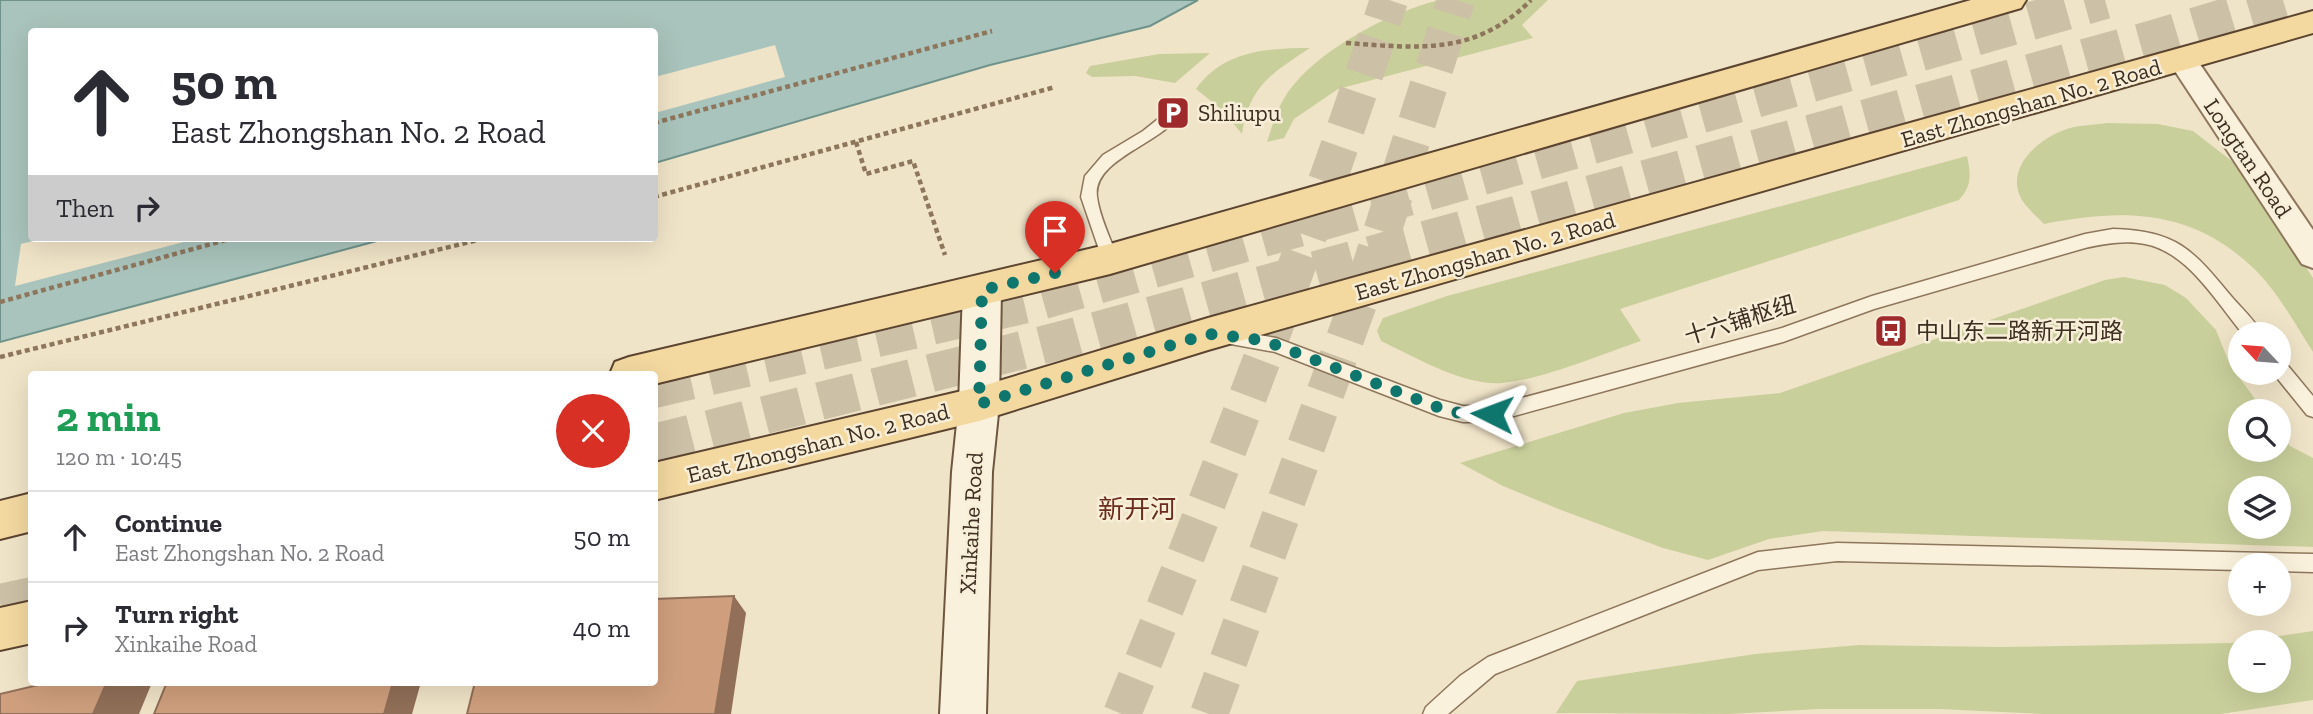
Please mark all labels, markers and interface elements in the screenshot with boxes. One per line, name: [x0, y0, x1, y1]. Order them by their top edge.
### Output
street label: East Zhongshan No. 2 Road: [1898, 52, 2165, 154]
text: 50 m: [171, 53, 277, 112]
icon: ahead: [56, 56, 147, 147]
street label: Longtan Road: [2198, 93, 2298, 223]
parking icon: Shiliupu: [1154, 94, 1192, 132]
place label: Shiliupu: [1198, 99, 1281, 127]
text: East Zhongshan No. 2 Road: [171, 113, 546, 151]
icon: right: [128, 189, 166, 227]
text: Then: [56, 192, 114, 224]
pin: [1025, 201, 1085, 273]
street label: East Zhongshan No. 2 Road: [1352, 205, 1619, 307]
icon: arrive: [1036, 212, 1074, 250]
street label: 十六铺枢纽: [1681, 290, 1799, 350]
bus stop icon: 中山东二路新开河路: [1872, 312, 1910, 350]
place label: 中山东二路新开河路: [1916, 317, 2123, 345]
north arrow: [2228, 322, 2291, 385]
map controls: [2228, 322, 2291, 693]
position arrow: [1455, 377, 1529, 451]
text: 2 min: [56, 391, 161, 442]
button: close: [556, 394, 630, 468]
street label: East Zhongshan No. 2 Road: [684, 397, 952, 489]
button: search: [2228, 399, 2291, 462]
text: 120 m · 10:45: [56, 443, 182, 471]
street label: Xinkaihe Road: [953, 451, 989, 595]
button: layers: [2228, 476, 2291, 539]
district label: 新开河: [1098, 493, 1176, 525]
text: Continue: [115, 507, 222, 539]
icon: ahead: [56, 518, 94, 556]
text: 50 m: [573, 521, 630, 553]
text: East Zhongshan No. 2 Road: [115, 539, 384, 567]
button: +: [2228, 553, 2291, 616]
text: Turn right: [115, 598, 238, 630]
icon: right: [56, 609, 94, 647]
text: 40 m: [573, 612, 630, 644]
text: Xinkaihe Road: [115, 630, 257, 658]
button: −: [2228, 630, 2291, 693]

